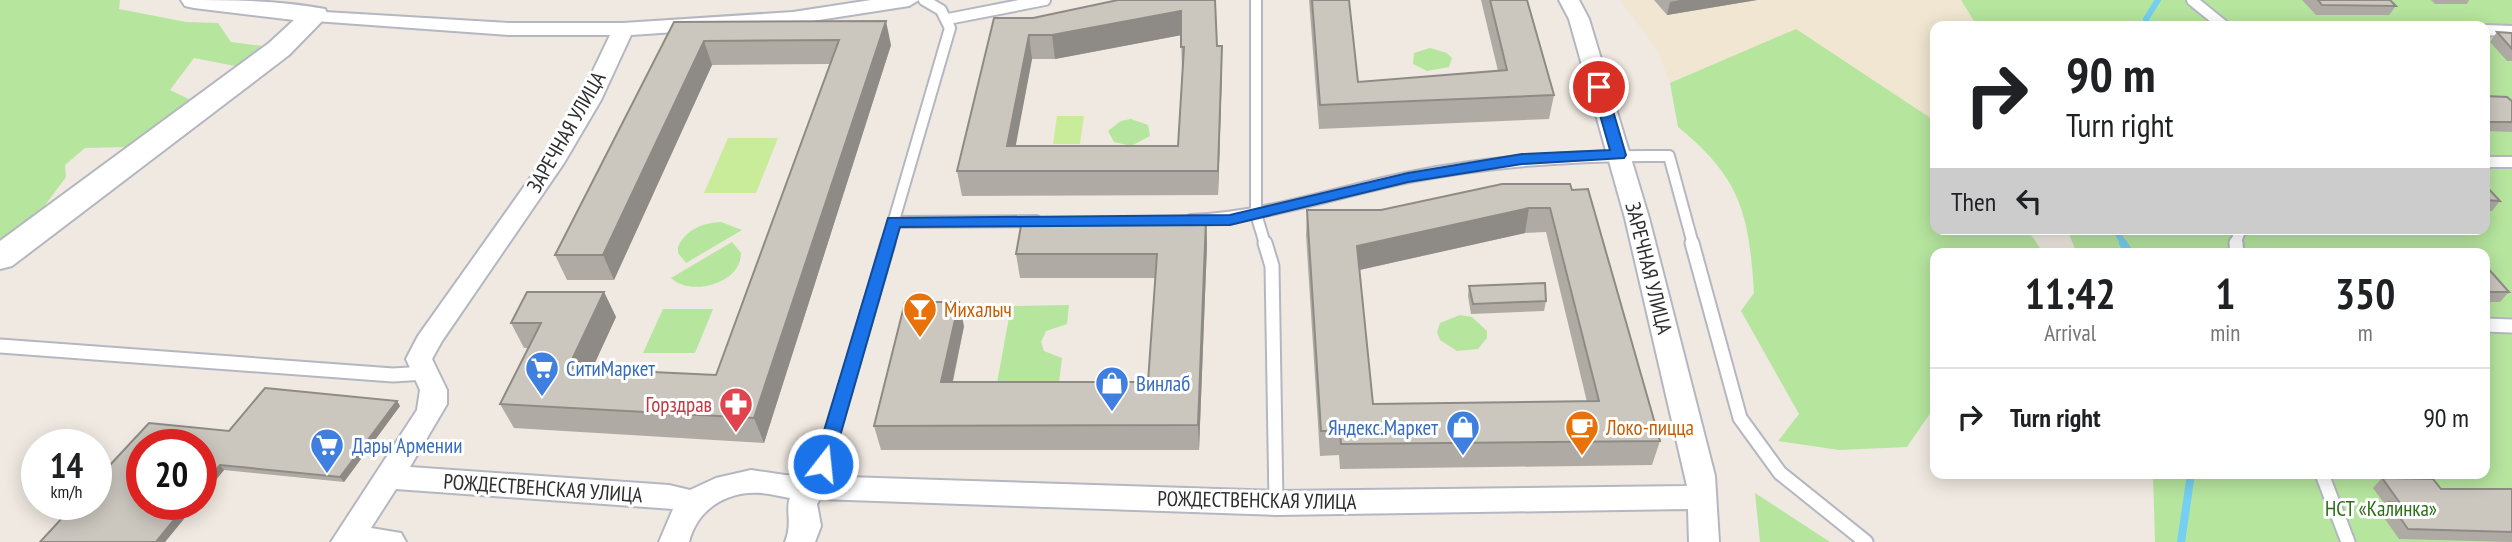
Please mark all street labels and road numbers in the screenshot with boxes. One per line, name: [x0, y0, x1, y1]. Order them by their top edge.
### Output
street label: ЗАРЕЧНАЯ УЛИЦА: [520, 67, 612, 197]
street label: ЗАРЕЧНАЯ УЛИЦА: [1620, 199, 1678, 337]
street label: РОЖДЕСТВЕНСКАЯ УЛИЦА: [443, 468, 643, 508]
street label: РОЖДЕСТВЕНСКАЯ УЛИЦА: [1157, 485, 1357, 515]

